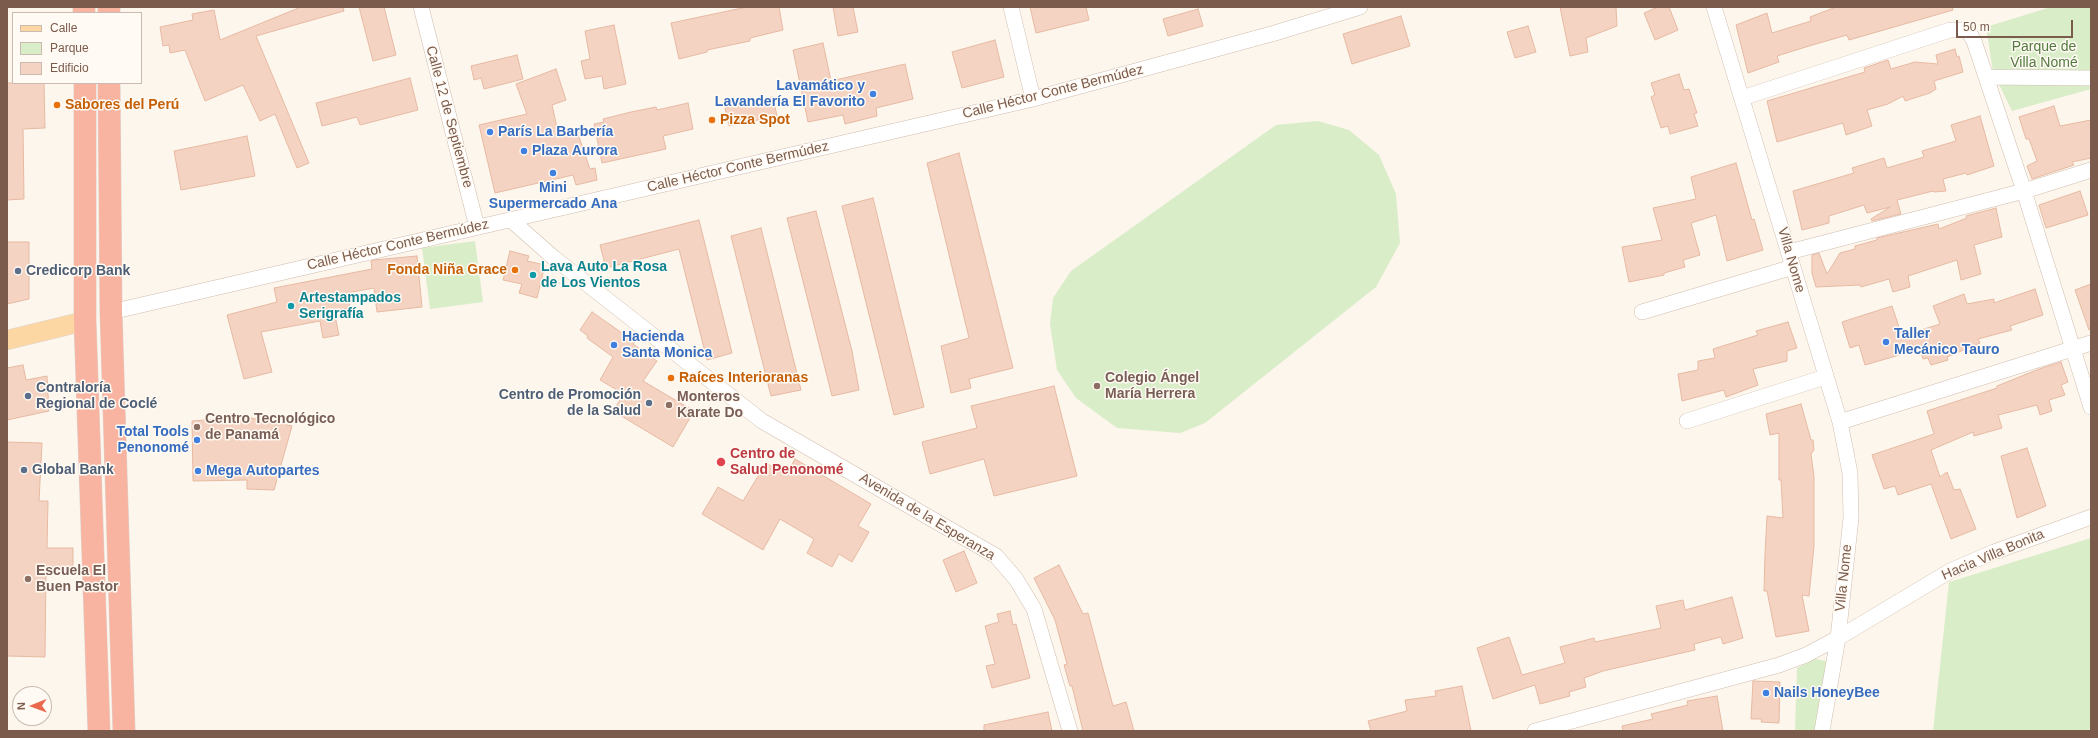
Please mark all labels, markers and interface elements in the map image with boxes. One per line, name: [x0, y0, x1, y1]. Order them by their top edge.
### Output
legend: [12, 12, 142, 84]
scale bar: [1958, 12, 2075, 38]
text: 50 m: [1963, 20, 1990, 34]
text: Calle: [50, 21, 77, 35]
park label: Parque de Villa Nomé: [2010, 39, 2078, 72]
text: Parque: [50, 41, 89, 55]
street label: Calle 12 de Septiembre: [422, 44, 476, 190]
text: Edificio: [50, 61, 89, 75]
street label: Calle Héctor Conte Bermúdez: [961, 61, 1145, 123]
place label: Lavamático y Lavandería El Favorito: [715, 78, 865, 110]
marker: Lavamático y Lavandería El Favorito: [868, 89, 878, 99]
place label: Sabores del Perú: [65, 97, 179, 113]
marker: Sabores del Perú: [52, 100, 62, 110]
place label: Pizza Spot: [720, 112, 790, 128]
marker: Pizza Spot: [707, 115, 717, 125]
place label: París La Barbería: [498, 124, 613, 140]
marker: París La Barbería: [485, 127, 495, 137]
street label: Calle Héctor Conte Bermúdez: [646, 138, 830, 196]
place label: Plaza Aurora: [532, 143, 618, 159]
marker: Plaza Aurora: [519, 146, 529, 156]
marker: Mini Supermercado Ana: [548, 168, 558, 178]
place label: Mini Supermercado Ana: [489, 180, 617, 212]
street label: Calle Héctor Conte Bermúdez: [306, 216, 490, 274]
street label: Villa Nome: [1774, 225, 1808, 295]
place label: Lava Auto La Rosa de Los Vientos: [541, 259, 667, 292]
place label: Fonda Niña Grace: [387, 262, 507, 278]
place label: Credicorp Bank: [26, 263, 130, 279]
marker: Fonda Niña Grace: [510, 265, 520, 275]
marker: Credicorp Bank: [13, 266, 23, 276]
marker: Lava Auto La Rosa de Los Vientos: [528, 270, 538, 280]
place label: Artestampados Serigrafía: [299, 290, 401, 322]
marker: Artestampados Serigrafía: [286, 301, 296, 311]
place label: Taller Mecánico Tauro: [1894, 326, 2000, 358]
place label: Hacienda Santa Monica: [622, 329, 712, 362]
marker: Taller Mecánico Tauro: [1881, 337, 1891, 347]
marker: Hacienda Santa Monica: [609, 340, 619, 350]
place label: Raíces Interioranas: [679, 370, 808, 386]
place label: Colegio Ángel María Herrera: [1105, 370, 1199, 402]
marker: Raíces Interioranas: [666, 373, 676, 383]
place label: Contraloría Regional de Coclé: [36, 380, 157, 412]
marker: Colegio Ángel María Herrera: [1092, 381, 1102, 391]
place label: Centro de Promoción de la Salud: [499, 387, 641, 420]
place label: Monteros Karate Do: [677, 389, 743, 422]
marker: Contraloría Regional de Coclé: [23, 391, 33, 401]
marker: Centro de Promoción de la Salud: [644, 398, 654, 408]
marker: Monteros Karate Do: [664, 400, 674, 410]
place label: Centro Tecnológico de Panamá: [205, 411, 335, 444]
marker: Centro Tecnológico de Panamá: [192, 422, 202, 432]
place label: Total Tools Penonomé: [116, 424, 189, 456]
marker: Total Tools Penonomé: [192, 435, 202, 445]
place label: Centro de Salud Penonomé: [730, 446, 844, 478]
marker: Centro de Salud Penonomé: [715, 456, 727, 468]
place label: Global Bank: [32, 462, 114, 478]
place label: Mega Autopartes: [206, 463, 320, 479]
marker: Global Bank: [19, 465, 29, 475]
marker: Mega Autopartes: [193, 466, 203, 476]
street label: Avenida de la Esperanza: [856, 470, 998, 564]
street label: Hacia Villa Bonita: [1939, 526, 2047, 584]
street label: Villa Nome: [1832, 544, 1856, 612]
place label: Escuela El Buen Pastor: [36, 563, 118, 596]
marker: Escuela El Buen Pastor: [23, 574, 33, 584]
place label: Nails HoneyBee: [1774, 685, 1880, 701]
north arrow: [12, 686, 52, 726]
marker: Nails HoneyBee: [1761, 688, 1771, 698]
text: N: [15, 702, 27, 710]

